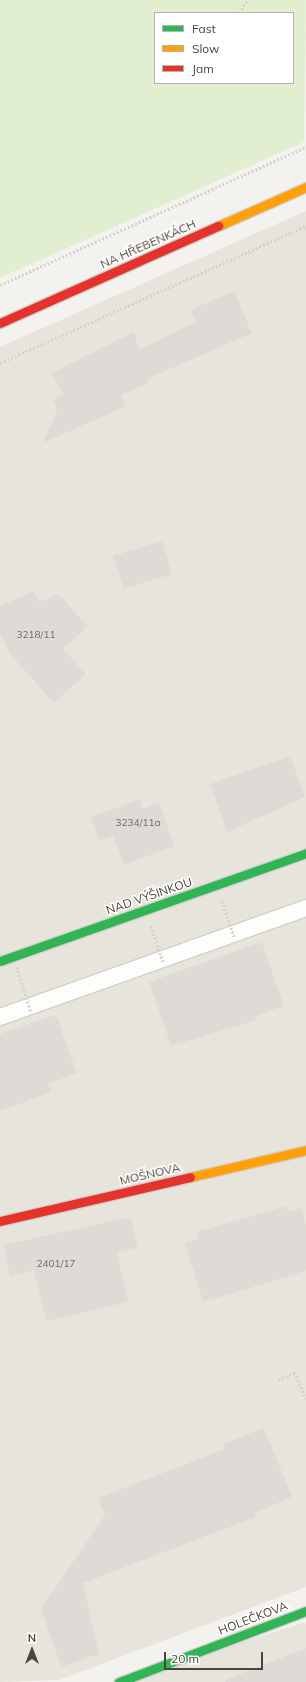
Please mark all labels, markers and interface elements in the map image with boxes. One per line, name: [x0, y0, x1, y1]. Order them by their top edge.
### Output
legend: [154, 12, 294, 84]
text: Fast: [192, 21, 216, 36]
text: Slow: [192, 41, 220, 56]
text: Jam: [192, 61, 214, 76]
street label: NA HŘEBENKÁCH: [98, 216, 198, 272]
house number: 3218/11: [17, 629, 55, 641]
house number: 3234/11a: [116, 817, 160, 829]
street label: NAD VÝŠINKOU: [104, 875, 194, 917]
street label: MOŠNOVA: [118, 1160, 182, 1188]
house number: 2401/17: [37, 1258, 75, 1270]
street label: HOLEČKOVA: [216, 1598, 290, 1638]
north arrow: [12, 1630, 52, 1670]
text: N: [28, 1631, 36, 1645]
scale bar: [166, 1644, 265, 1670]
text: 20 m: [171, 1651, 199, 1666]

